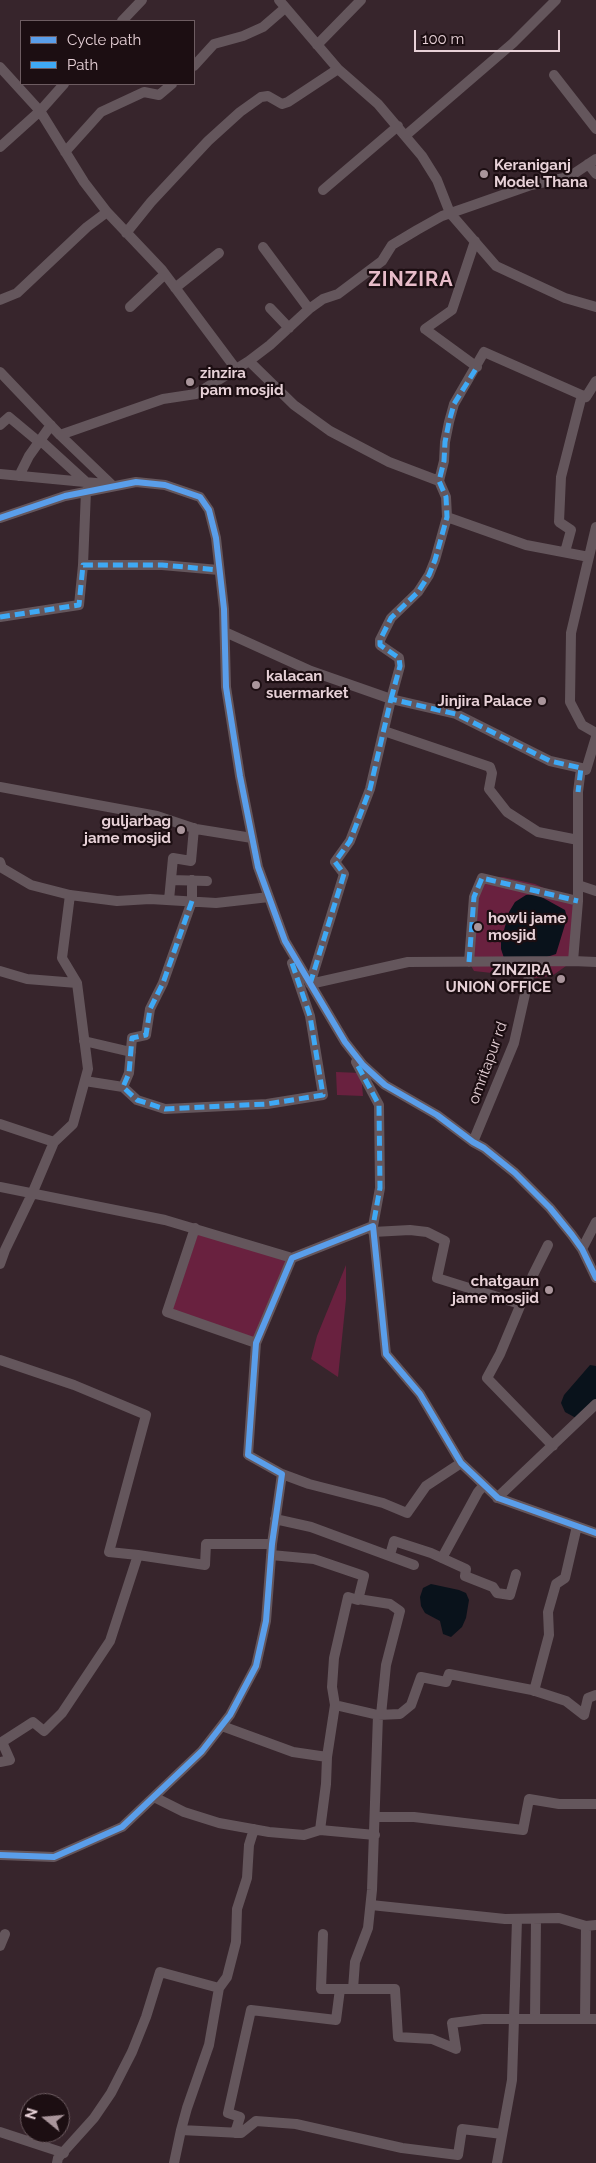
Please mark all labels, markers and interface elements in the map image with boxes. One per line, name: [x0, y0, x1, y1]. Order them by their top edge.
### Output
legend: [20, 20, 195, 85]
scale bar: [416, 20, 562, 52]
text: 100 m: [422, 30, 464, 48]
text: Cycle path: [67, 31, 141, 49]
text: Path: [67, 56, 98, 74]
place label: Keraniganj Model Thana: [494, 156, 588, 191]
marker: Keraniganj Model Thana: [478, 168, 490, 180]
district label: ZINZIRA: [367, 268, 455, 292]
place label: zinzira pam mosjid: [200, 364, 284, 399]
marker: zinzira pam mosjid: [184, 376, 196, 388]
place label: kalacan suermarket: [266, 667, 348, 702]
marker: kalacan suermarket: [250, 679, 262, 691]
place label: Jinjira Palace: [437, 692, 532, 710]
marker: Jinjira Palace: [536, 695, 548, 707]
place label: guljarbag jame mosjid: [84, 812, 171, 847]
marker: guljarbag jame mosjid: [175, 824, 187, 836]
place label: howli jame mosjid: [488, 909, 566, 944]
marker: howli jame mosjid: [472, 921, 484, 933]
place label: ZINZIRA UNION OFFICE: [445, 961, 551, 996]
marker: ZINZIRA UNION OFFICE: [555, 973, 567, 985]
street label: omritapur rd: [465, 1019, 511, 1107]
place label: chatgaun jame mosjid: [452, 1272, 539, 1307]
marker: chatgaun jame mosjid: [543, 1284, 555, 1296]
north arrow: [20, 2093, 70, 2143]
text: N: [22, 2106, 41, 2121]

